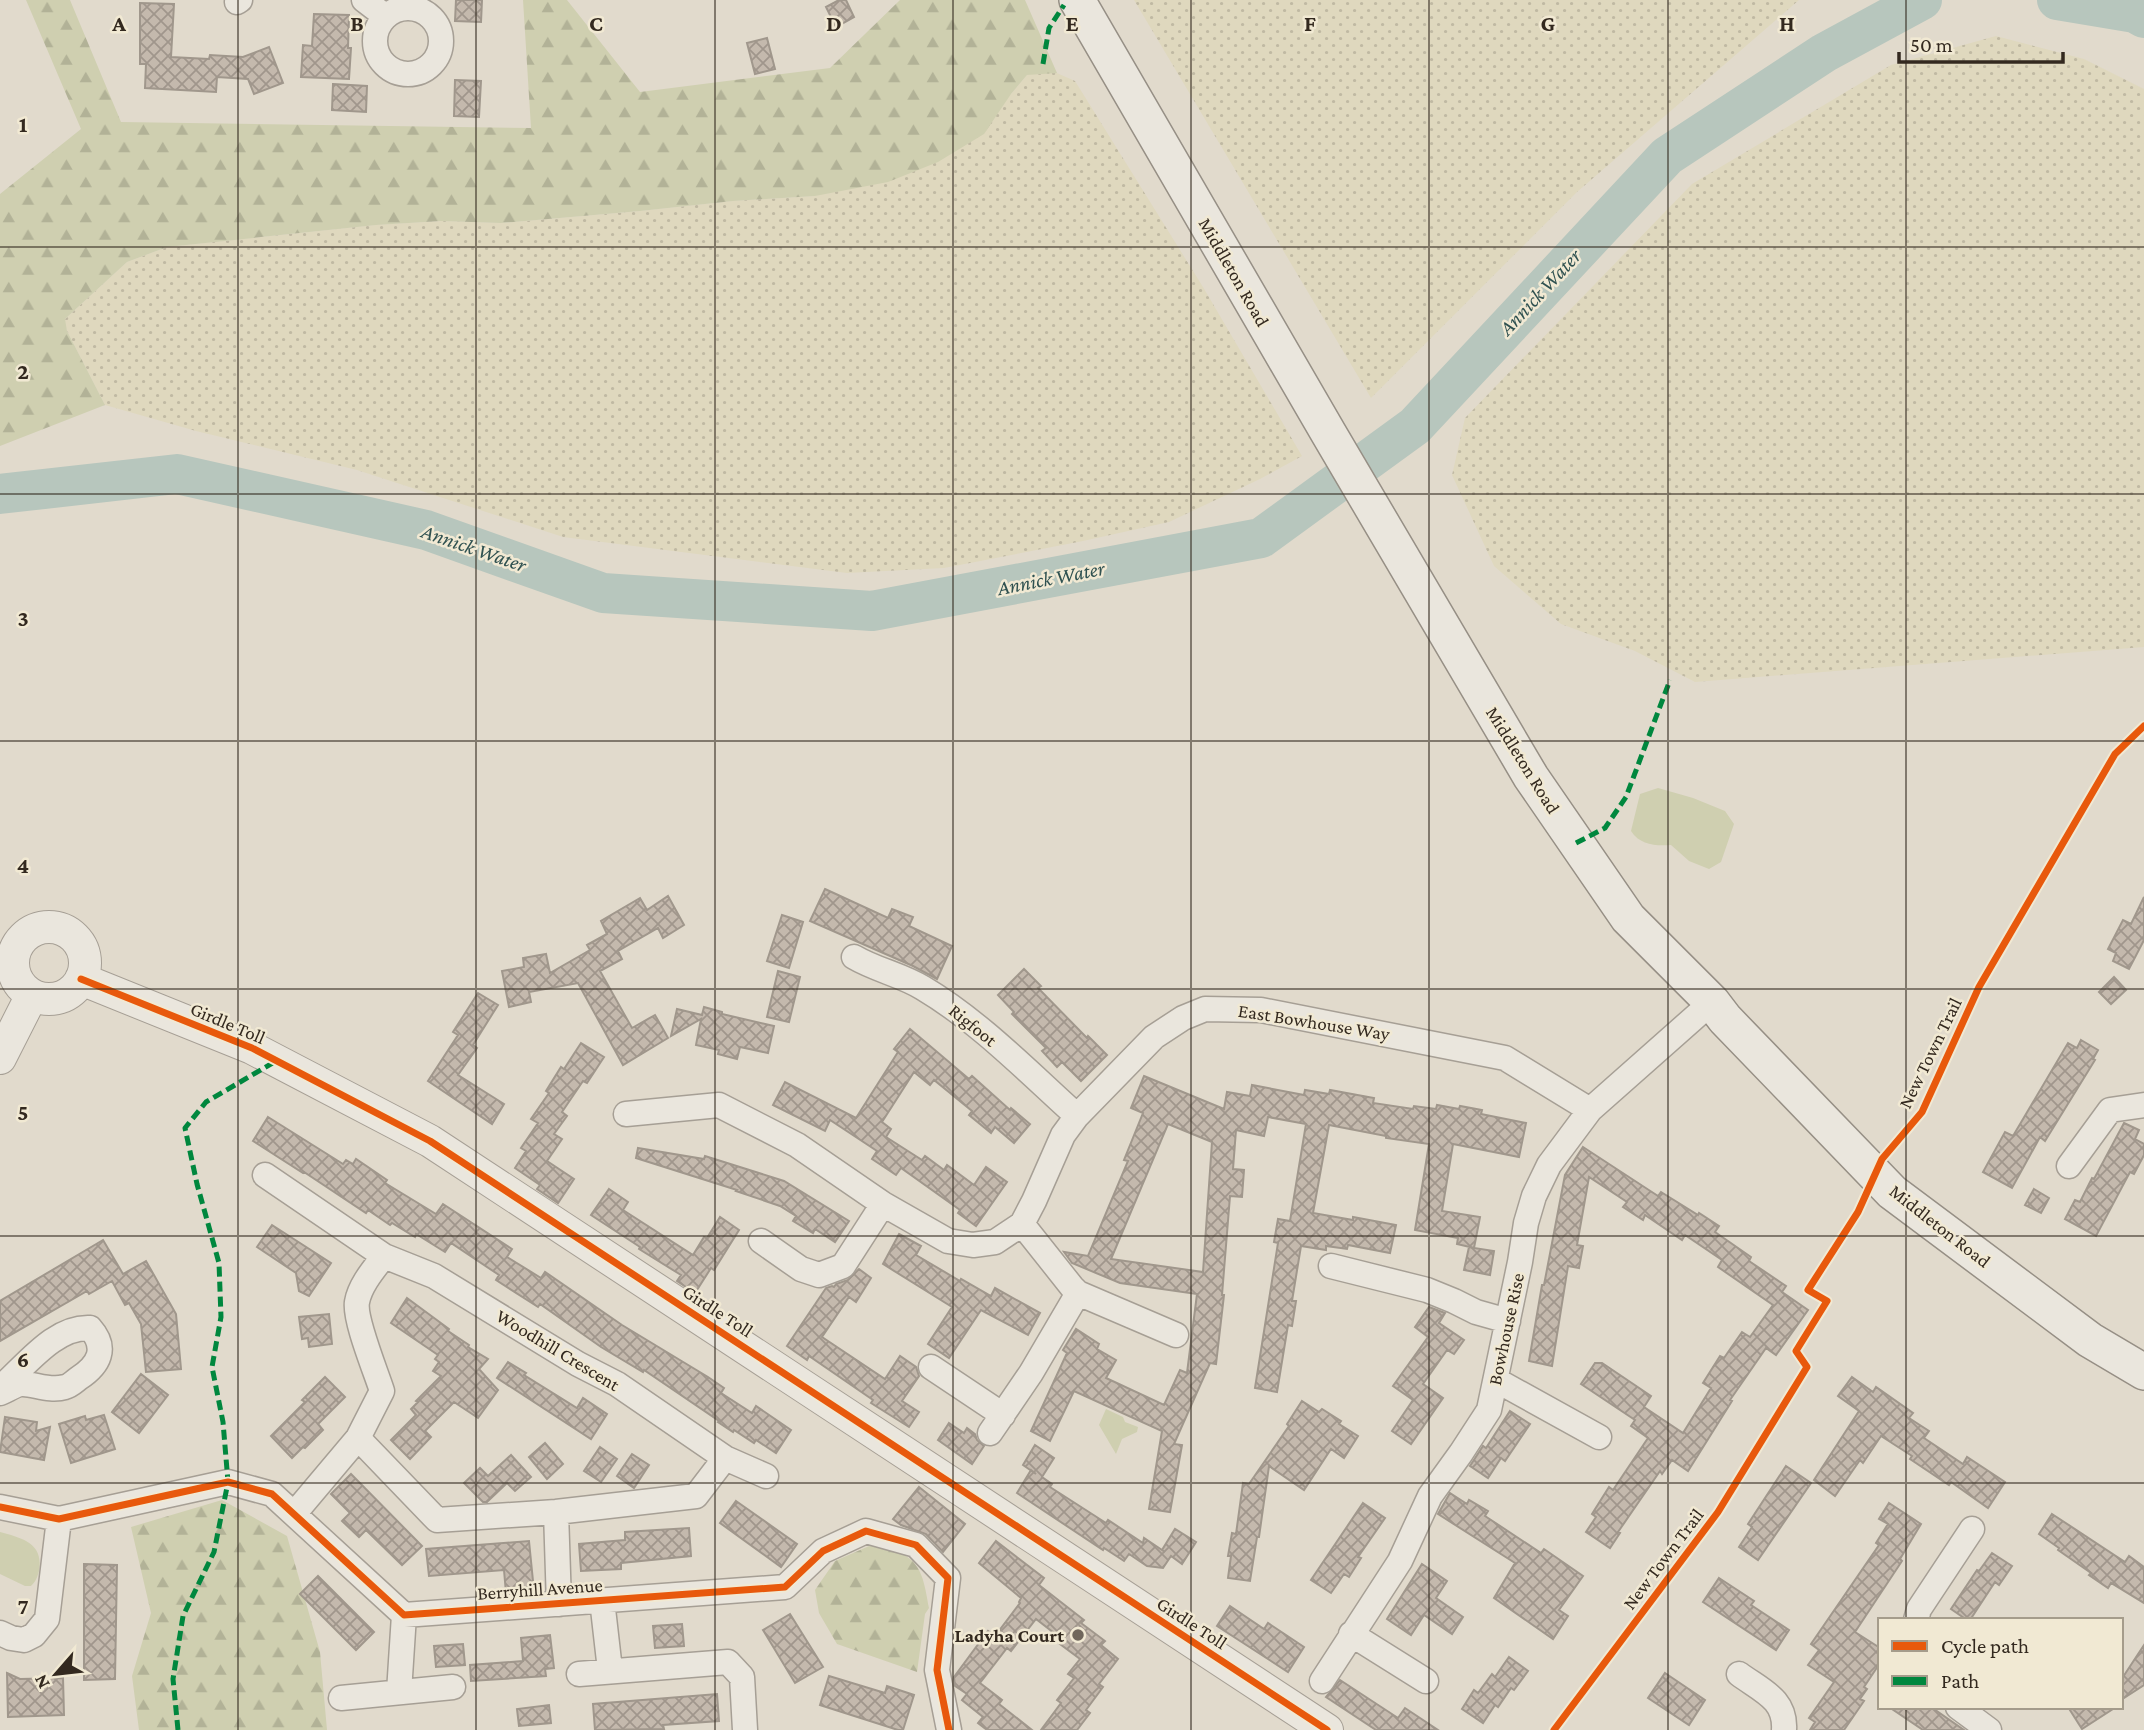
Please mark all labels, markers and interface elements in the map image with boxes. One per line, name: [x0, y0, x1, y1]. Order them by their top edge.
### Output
text: A: [111, 10, 126, 36]
text: B: [350, 10, 364, 36]
text: C: [589, 10, 603, 36]
text: D: [826, 10, 842, 36]
text: E: [1065, 10, 1079, 36]
text: F: [1304, 10, 1316, 36]
text: G: [1541, 10, 1556, 36]
text: H: [1779, 10, 1795, 36]
scale bar: [1899, 21, 2064, 65]
text: 50 m: [1910, 33, 1953, 57]
text: 1: [19, 111, 28, 137]
street label: Middleton Road: [1194, 214, 1274, 330]
water label: Annick Water: [1493, 244, 1586, 341]
text: 2: [17, 358, 29, 384]
water label: Annick Water: [418, 519, 530, 577]
water label: Annick Water: [994, 556, 1107, 600]
text: 3: [17, 605, 29, 631]
street label: Middleton Road: [1482, 703, 1564, 817]
text: 4: [17, 852, 29, 878]
street label: New Town Trail: [1894, 994, 1966, 1112]
street label: Girdle Toll: [187, 998, 269, 1048]
street label: Rigfoot: [945, 999, 1002, 1051]
street label: East Bowhouse Way: [1237, 1000, 1392, 1044]
text: 5: [17, 1099, 29, 1125]
street label: Middleton Road: [1885, 1180, 1995, 1272]
street label: Bowhouse Rise: [1484, 1271, 1528, 1387]
street label: Girdle Toll: [679, 1281, 757, 1341]
street label: Woodhill Crescent: [492, 1305, 624, 1395]
text: 6: [17, 1346, 29, 1372]
street label: New Town Trail: [1618, 1505, 1708, 1613]
street label: Berryhill Avenue: [477, 1574, 603, 1604]
text: 7: [17, 1593, 29, 1619]
street label: Girdle Toll: [1153, 1593, 1231, 1653]
legend: [1878, 1618, 2123, 1709]
place label: Ladyha Court: [954, 1625, 1064, 1646]
marker: Ladyha Court: [1070, 1627, 1086, 1643]
text: Cycle path: [1941, 1634, 2029, 1658]
north arrow: [21, 1639, 91, 1709]
text: Path: [1941, 1669, 1979, 1693]
text: N: [29, 1671, 54, 1692]

